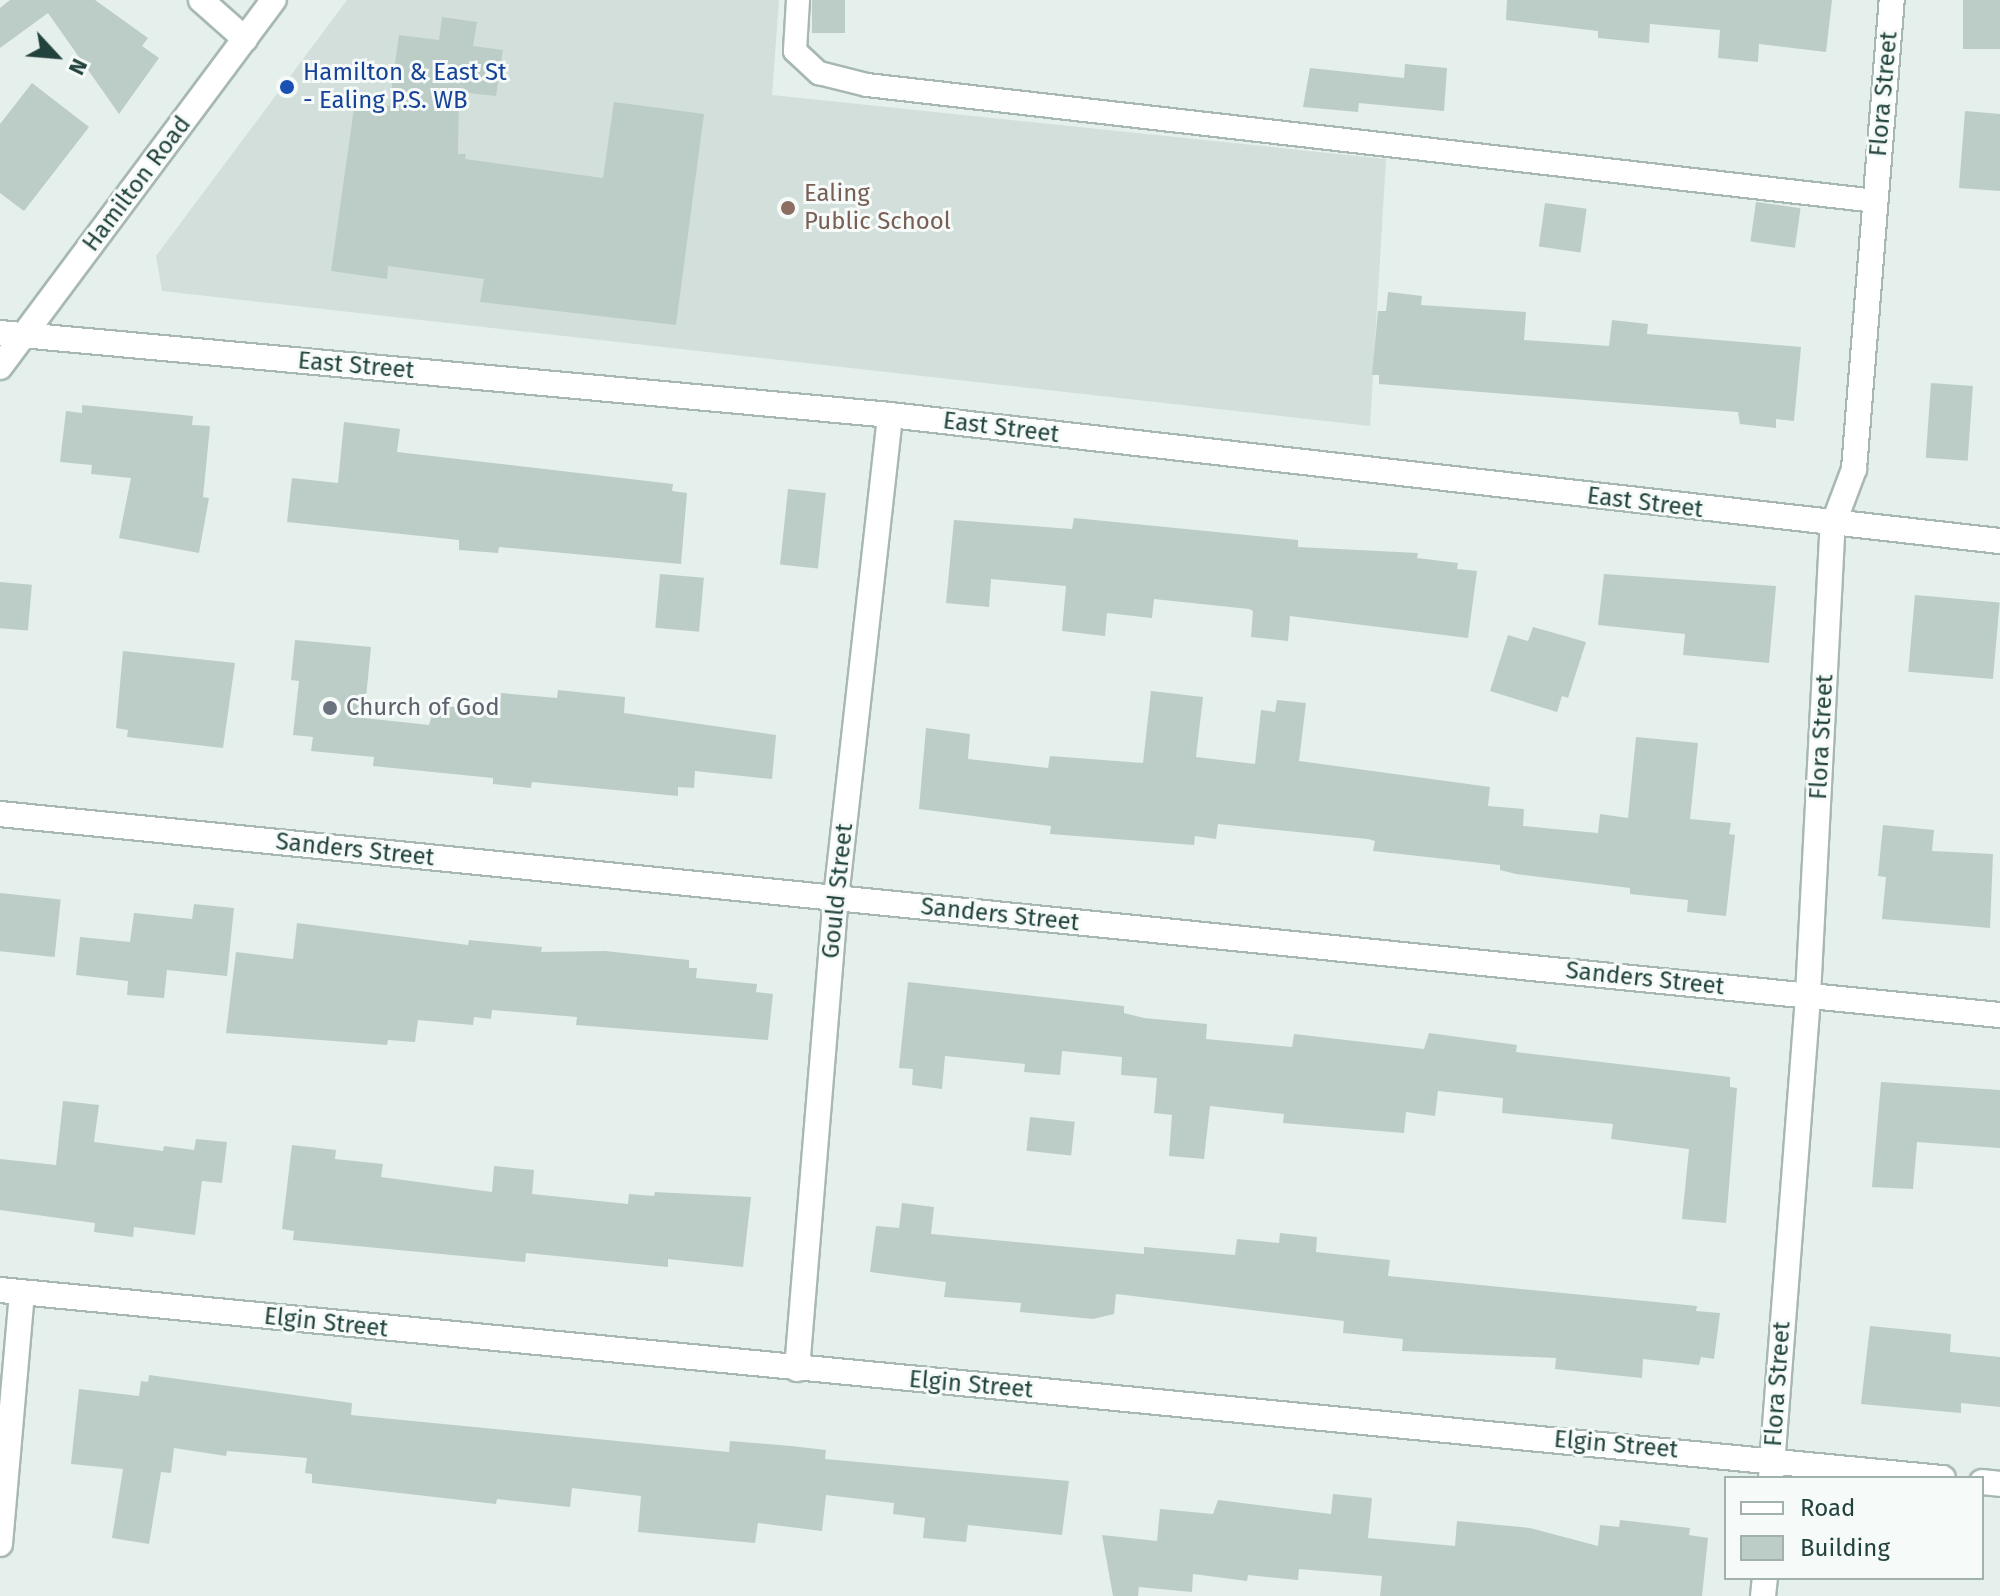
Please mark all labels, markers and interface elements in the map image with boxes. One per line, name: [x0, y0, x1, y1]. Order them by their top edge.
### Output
north arrow: [16, 16, 96, 96]
street label: Flora Street: [1864, 30, 1904, 158]
text: N: [63, 54, 93, 79]
place label: Hamilton & East St - Ealing P.S. WB: [303, 59, 507, 115]
marker: Hamilton & East St - Ealing P.S. WB: [278, 78, 296, 96]
street label: Hamilton Road: [77, 111, 197, 257]
place label: Ealing Public School: [804, 180, 951, 236]
marker: Ealing Public School: [779, 199, 797, 217]
street label: East Street: [297, 347, 415, 385]
street label: East Street: [941, 407, 1061, 449]
street label: East Street: [1585, 482, 1705, 524]
street label: Flora Street: [1804, 674, 1840, 800]
place label: Church of God: [346, 694, 500, 722]
marker: Church of God: [321, 699, 339, 717]
street label: Gould Street: [817, 822, 859, 960]
street label: Sanders Street: [274, 827, 436, 873]
street label: Sanders Street: [919, 892, 1081, 938]
street label: Sanders Street: [1564, 956, 1726, 1002]
street label: Elgin Street: [263, 1302, 389, 1344]
street label: Flora Street: [1759, 1320, 1797, 1448]
street label: Elgin Street: [908, 1365, 1034, 1405]
street label: Elgin Street: [1553, 1425, 1679, 1465]
legend: [1724, 1476, 1984, 1580]
text: Road: [1800, 1494, 1855, 1522]
text: Building: [1800, 1534, 1890, 1562]

